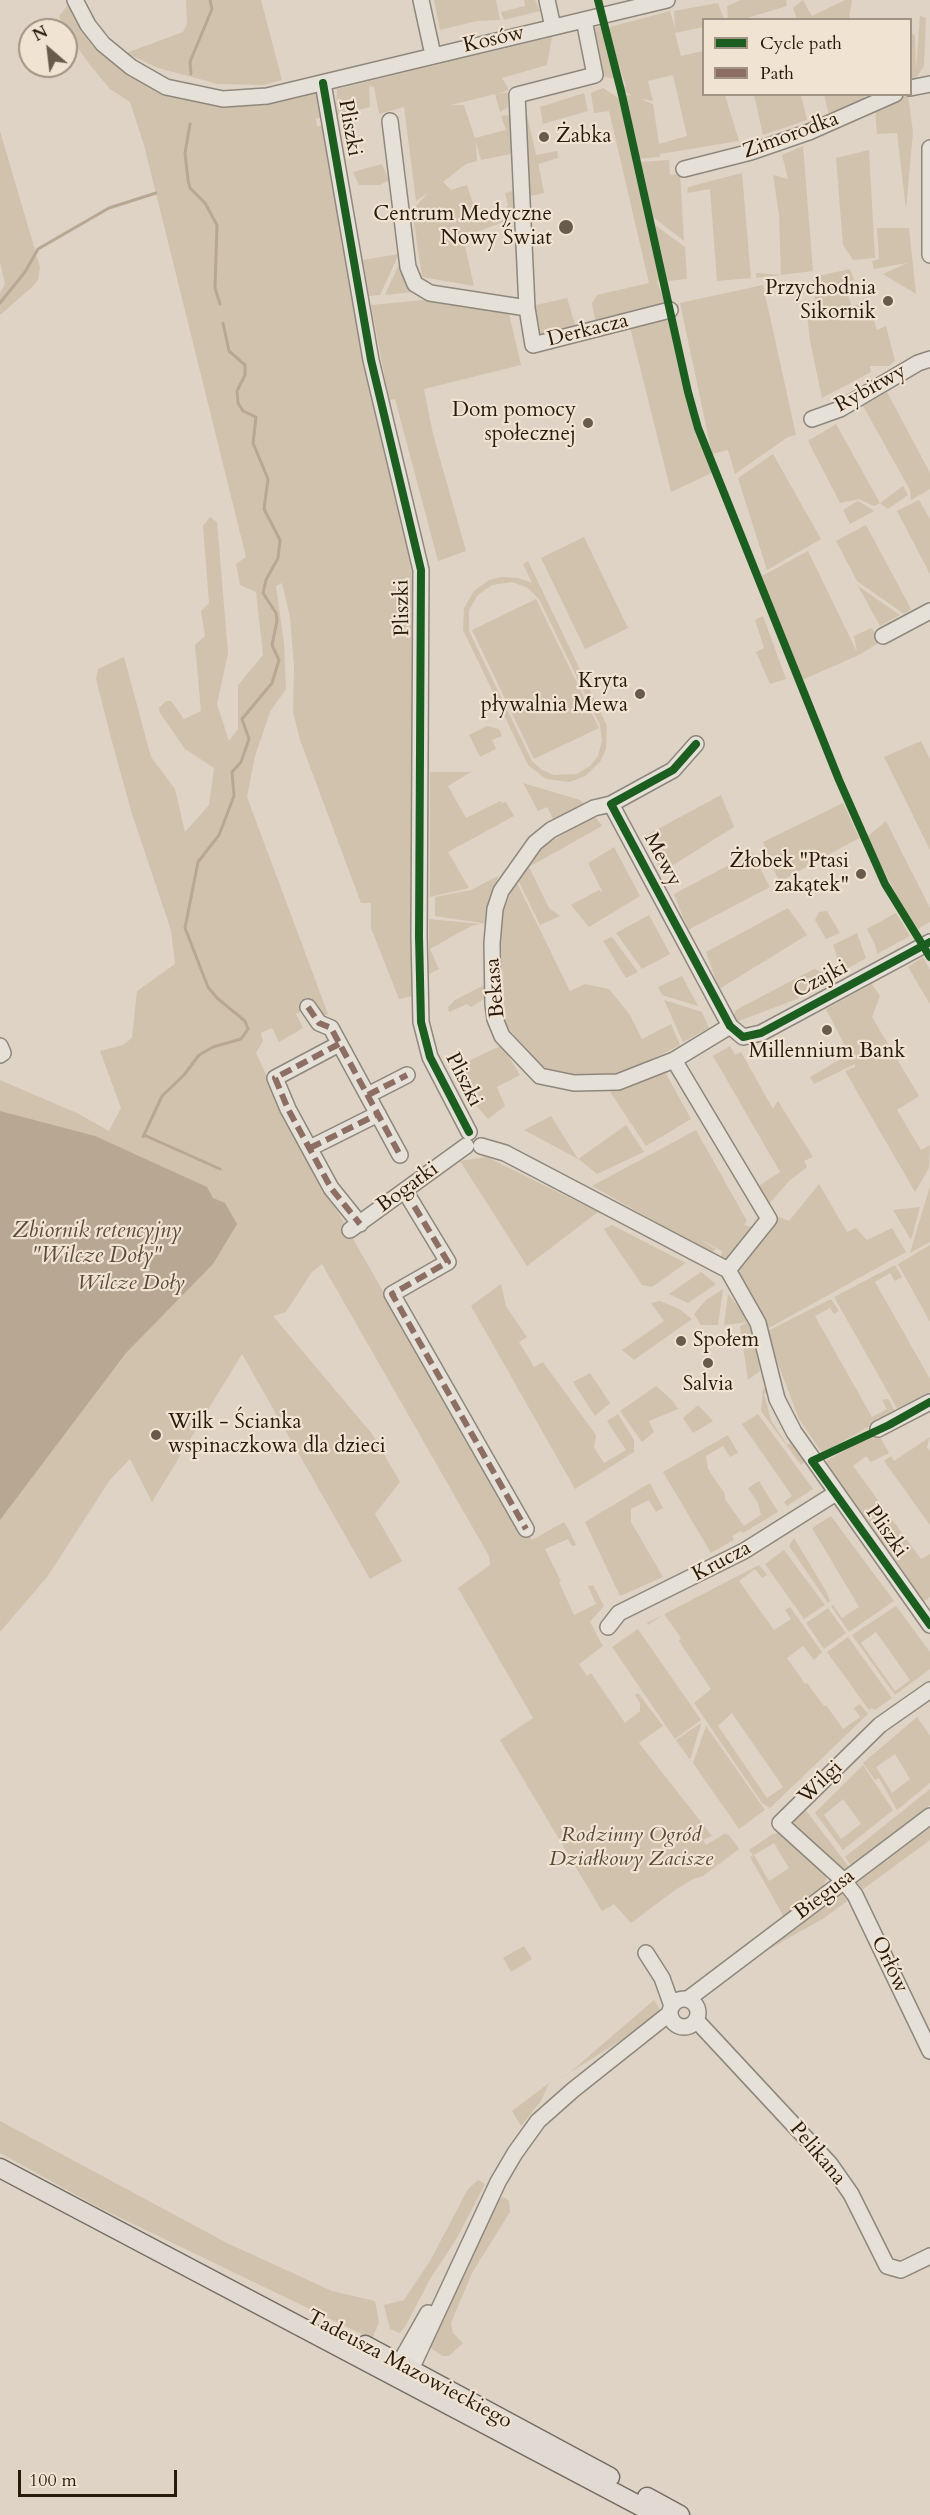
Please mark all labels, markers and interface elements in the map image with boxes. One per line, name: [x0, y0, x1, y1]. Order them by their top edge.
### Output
north arrow: [18, 18, 78, 78]
legend: [702, 18, 912, 96]
text: N: [29, 21, 52, 47]
street label: Kosów: [461, 21, 527, 59]
text: Cycle path: [760, 31, 842, 56]
text: Path: [760, 61, 794, 86]
street label: Pliszki: [332, 98, 366, 158]
street label: Zimorodka: [739, 107, 843, 165]
place label: Żabka: [556, 124, 612, 150]
marker: Żabka: [537, 130, 551, 144]
place label: Centrum Medyczne Nowy Świat: [373, 202, 552, 252]
marker: Centrum Medyczne Nowy Świat: [557, 218, 575, 236]
place label: Przychodnia Sikornik: [765, 276, 876, 326]
marker: Przychodnia Sikornik: [881, 294, 895, 308]
street label: Derkacza: [545, 309, 631, 353]
street label: Rybitwy: [831, 359, 911, 419]
place label: Dom pomocy społecznej: [452, 398, 576, 448]
marker: Dom pomocy społecznej: [581, 416, 595, 430]
street label: Pliszki: [390, 579, 416, 637]
place label: Kryta pływalnia Mewa: [481, 669, 628, 719]
marker: Kryta pływalnia Mewa: [633, 687, 647, 701]
street label: Mewy: [637, 829, 687, 891]
place label: Żłobek "Ptasi zakątek": [730, 849, 849, 899]
marker: Żłobek "Ptasi zakątek": [854, 867, 868, 881]
street label: Czajki: [790, 955, 852, 1005]
street label: Bekasa: [481, 957, 511, 1019]
marker: Millennium Bank: [820, 1023, 834, 1037]
place label: Millennium Bank: [748, 1039, 906, 1065]
street label: Pliszki: [439, 1049, 487, 1111]
street label: Bogatki: [372, 1157, 444, 1219]
water label: Zbiornik retencyjny "Wilcze Doły": [13, 1219, 181, 1270]
park label: Wilcze Doły: [77, 1271, 185, 1297]
place label: Społem: [693, 1328, 759, 1354]
marker: Społem: [674, 1334, 688, 1348]
marker: Salvia: [701, 1356, 715, 1370]
place label: Salvia: [683, 1372, 733, 1398]
place label: Wilk - Ścianka wspinaczkowa dla dzieci: [168, 1410, 386, 1460]
marker: Wilk - Ścianka wspinaczkowa dla dzieci: [149, 1428, 163, 1442]
street label: Pliszki: [859, 1501, 913, 1563]
street label: Krucza: [688, 1536, 756, 1588]
street label: Wilgi: [794, 1756, 848, 1810]
park label: Rodzinny Ogród Działkowy Zacisze: [549, 1823, 713, 1873]
street label: Biegusa: [790, 1864, 860, 1926]
street label: Orłów: [865, 1933, 913, 1997]
street label: Pelikana: [783, 2117, 851, 2191]
street label: Tadeusza Mazowieckiego: [302, 2305, 516, 2435]
scale bar: [21, 2458, 180, 2496]
text: 100 m: [29, 2468, 77, 2493]

